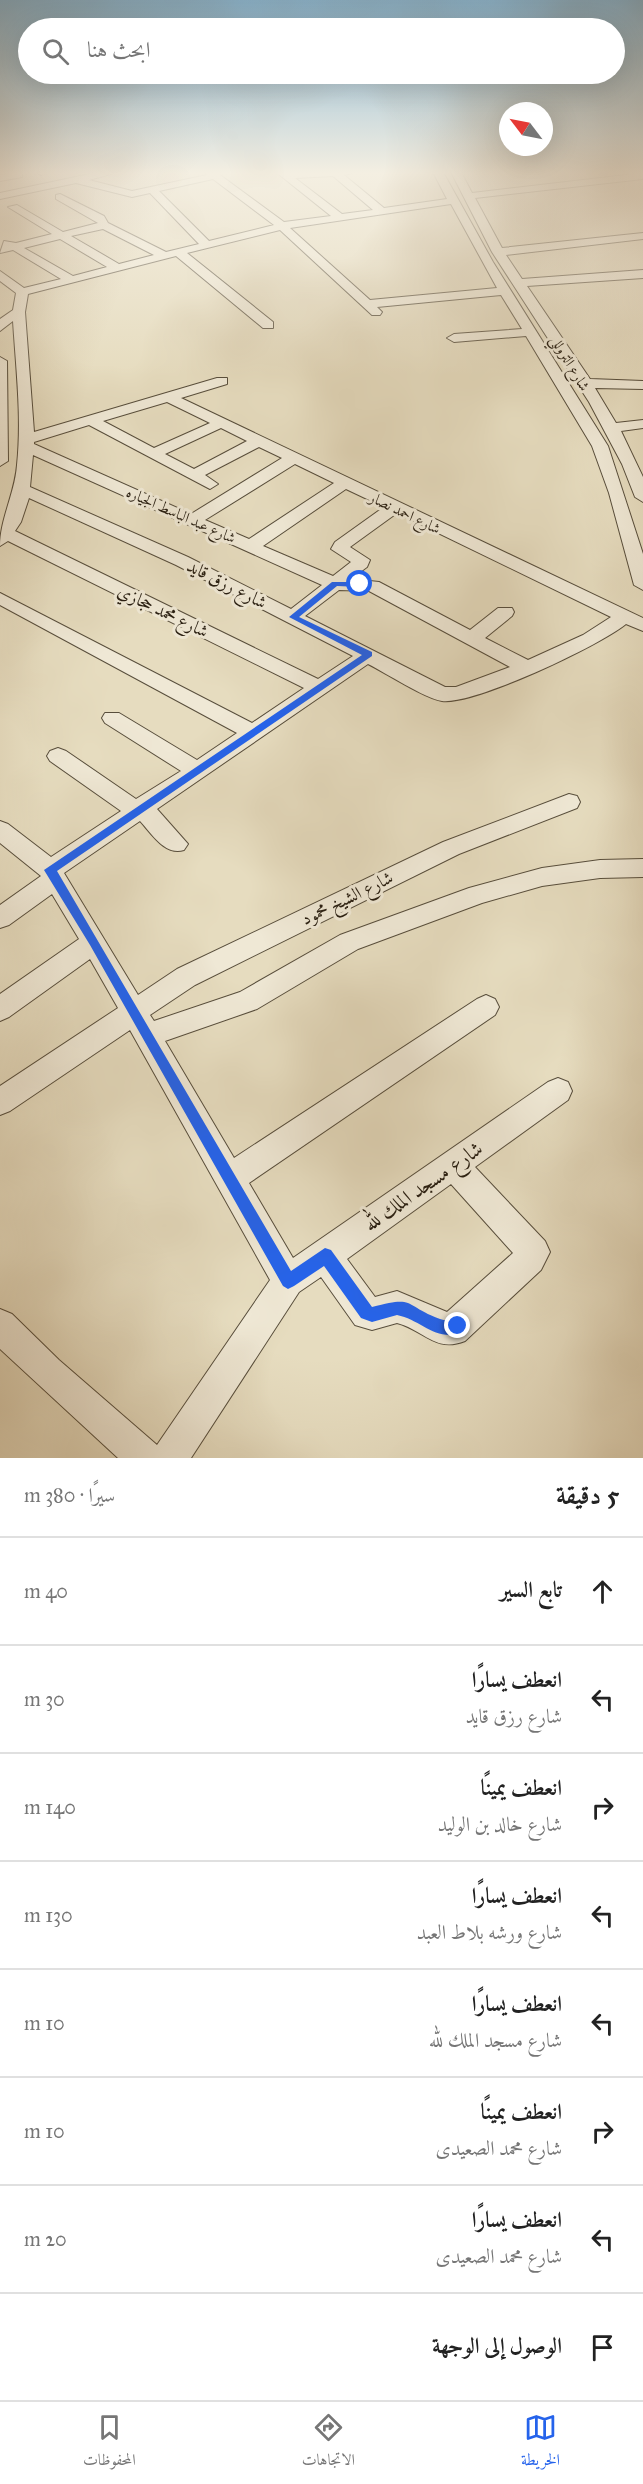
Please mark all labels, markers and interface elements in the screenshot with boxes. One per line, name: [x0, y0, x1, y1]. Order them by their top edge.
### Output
search box: [18, 18, 625, 84]
icon: search: [39, 35, 72, 68]
text: ابحث هنا: [87, 36, 150, 63]
north arrow: [499, 102, 553, 156]
street label: شارع التروللي: [542, 332, 594, 397]
street label: شارع عبد الباسط الجياره: [122, 483, 238, 551]
street label: شارع احمد نصار: [363, 487, 443, 542]
street label: شارع رزق قايد: [181, 554, 271, 617]
route start: [346, 570, 372, 596]
street label: شارع محمد حجازي: [112, 580, 212, 646]
street label: شارع الشيخ محمود: [297, 866, 399, 934]
street label: شارع مسجد الملك لله: [356, 1132, 491, 1241]
route end: [444, 1312, 470, 1338]
text: 5 دقيقة: [556, 1479, 619, 1511]
text: سيرًا · 380 m: [24, 1483, 115, 1507]
icon: ahead: [586, 1575, 619, 1608]
text: تابع السير: [500, 1576, 562, 1603]
text: 40 m: [24, 1579, 68, 1603]
text: انعطف يسارًا: [472, 1666, 562, 1693]
icon: left: [586, 1683, 619, 1716]
text: 30 m: [24, 1687, 65, 1711]
text: شارع رزق قايد: [465, 1704, 562, 1728]
text: انعطف يمينًا: [481, 1774, 562, 1801]
icon: right: [586, 1791, 619, 1824]
text: 140 m: [24, 1795, 76, 1819]
text: شارع خالد بن الوليد: [438, 1812, 562, 1836]
text: انعطف يسارًا: [472, 1882, 562, 1909]
icon: left: [586, 1899, 619, 1932]
text: 130 m: [24, 1903, 73, 1927]
text: شارع ورشه بلاط العبد: [417, 1920, 562, 1944]
text: انعطف يسارًا: [472, 1990, 562, 2017]
icon: left: [586, 2007, 619, 2040]
text: 10 m: [24, 2011, 65, 2035]
text: شارع مسجد الملك لله: [429, 2028, 562, 2052]
text: انعطف يمينًا: [481, 2098, 562, 2125]
icon: right: [586, 2115, 619, 2148]
text: 10 m: [24, 2119, 65, 2143]
text: شارع محمد الصعيدى: [435, 2136, 562, 2160]
text: انعطف يسارًا: [472, 2206, 562, 2233]
icon: left: [586, 2223, 619, 2256]
text: 20 m: [24, 2227, 67, 2251]
text: شارع محمد الصعيدى: [435, 2244, 562, 2268]
icon: arrive: [586, 2331, 619, 2364]
text: الوصول إلى الوجهة: [432, 2332, 562, 2359]
tab: المحفوظات: [83, 2411, 136, 2475]
tab: الاتجاهات: [302, 2411, 355, 2475]
tab: الخريطة: [521, 2411, 560, 2475]

